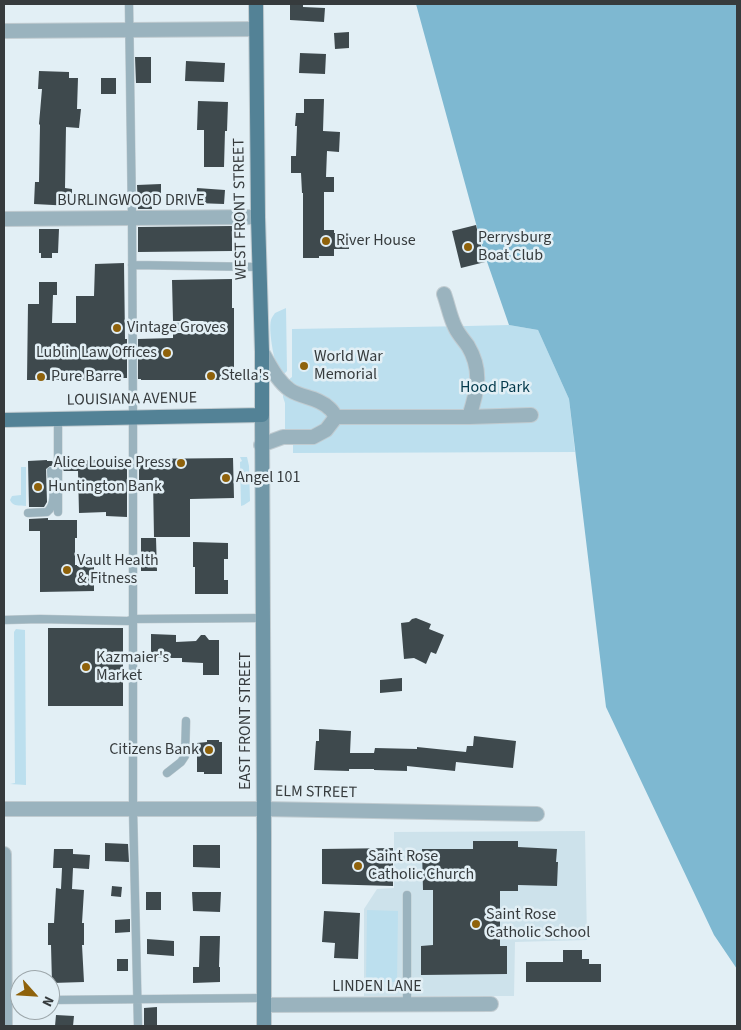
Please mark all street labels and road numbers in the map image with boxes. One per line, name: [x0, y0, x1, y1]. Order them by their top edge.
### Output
street label: WEST FRONT STREET: [230, 138, 252, 280]
street label: BURLINGWOOD DRIVE: [57, 191, 205, 211]
street label: LOUISIANA AVENUE: [67, 389, 197, 411]
street label: EAST FRONT STREET: [236, 652, 256, 790]
street label: ELM STREET: [275, 783, 357, 803]
street label: LINDEN LANE: [332, 977, 422, 997]

